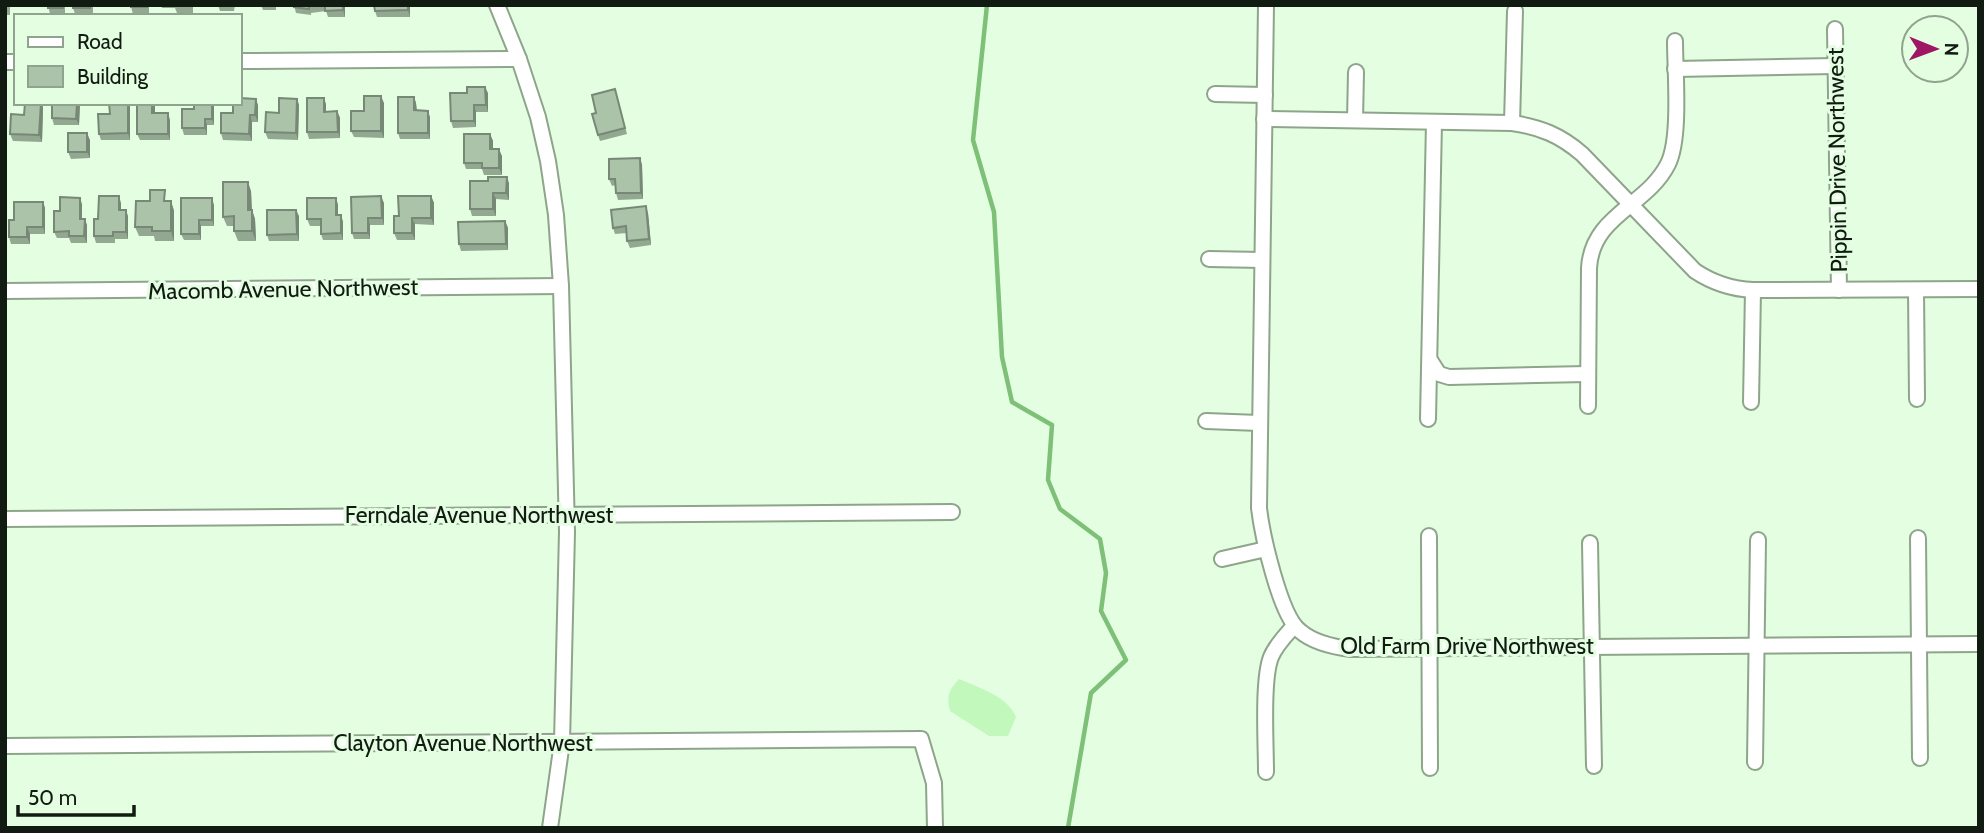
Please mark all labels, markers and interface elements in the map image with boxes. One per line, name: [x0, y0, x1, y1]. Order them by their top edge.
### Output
legend: [14, 14, 242, 105]
north arrow: [1900, 14, 1970, 84]
text: Road: [77, 29, 123, 54]
text: N: [1940, 42, 1963, 56]
street label: Pippin Drive Northwest: [1821, 47, 1853, 273]
text: Building: [77, 64, 149, 89]
street label: Macomb Avenue Northwest: [148, 273, 419, 305]
street label: Ferndale Avenue Northwest: [345, 501, 614, 529]
street label: Old Farm Drive Northwest: [1340, 632, 1594, 660]
street label: Clayton Avenue Northwest: [333, 729, 593, 757]
scale bar: [18, 774, 133, 818]
text: 50 m: [28, 785, 77, 810]

